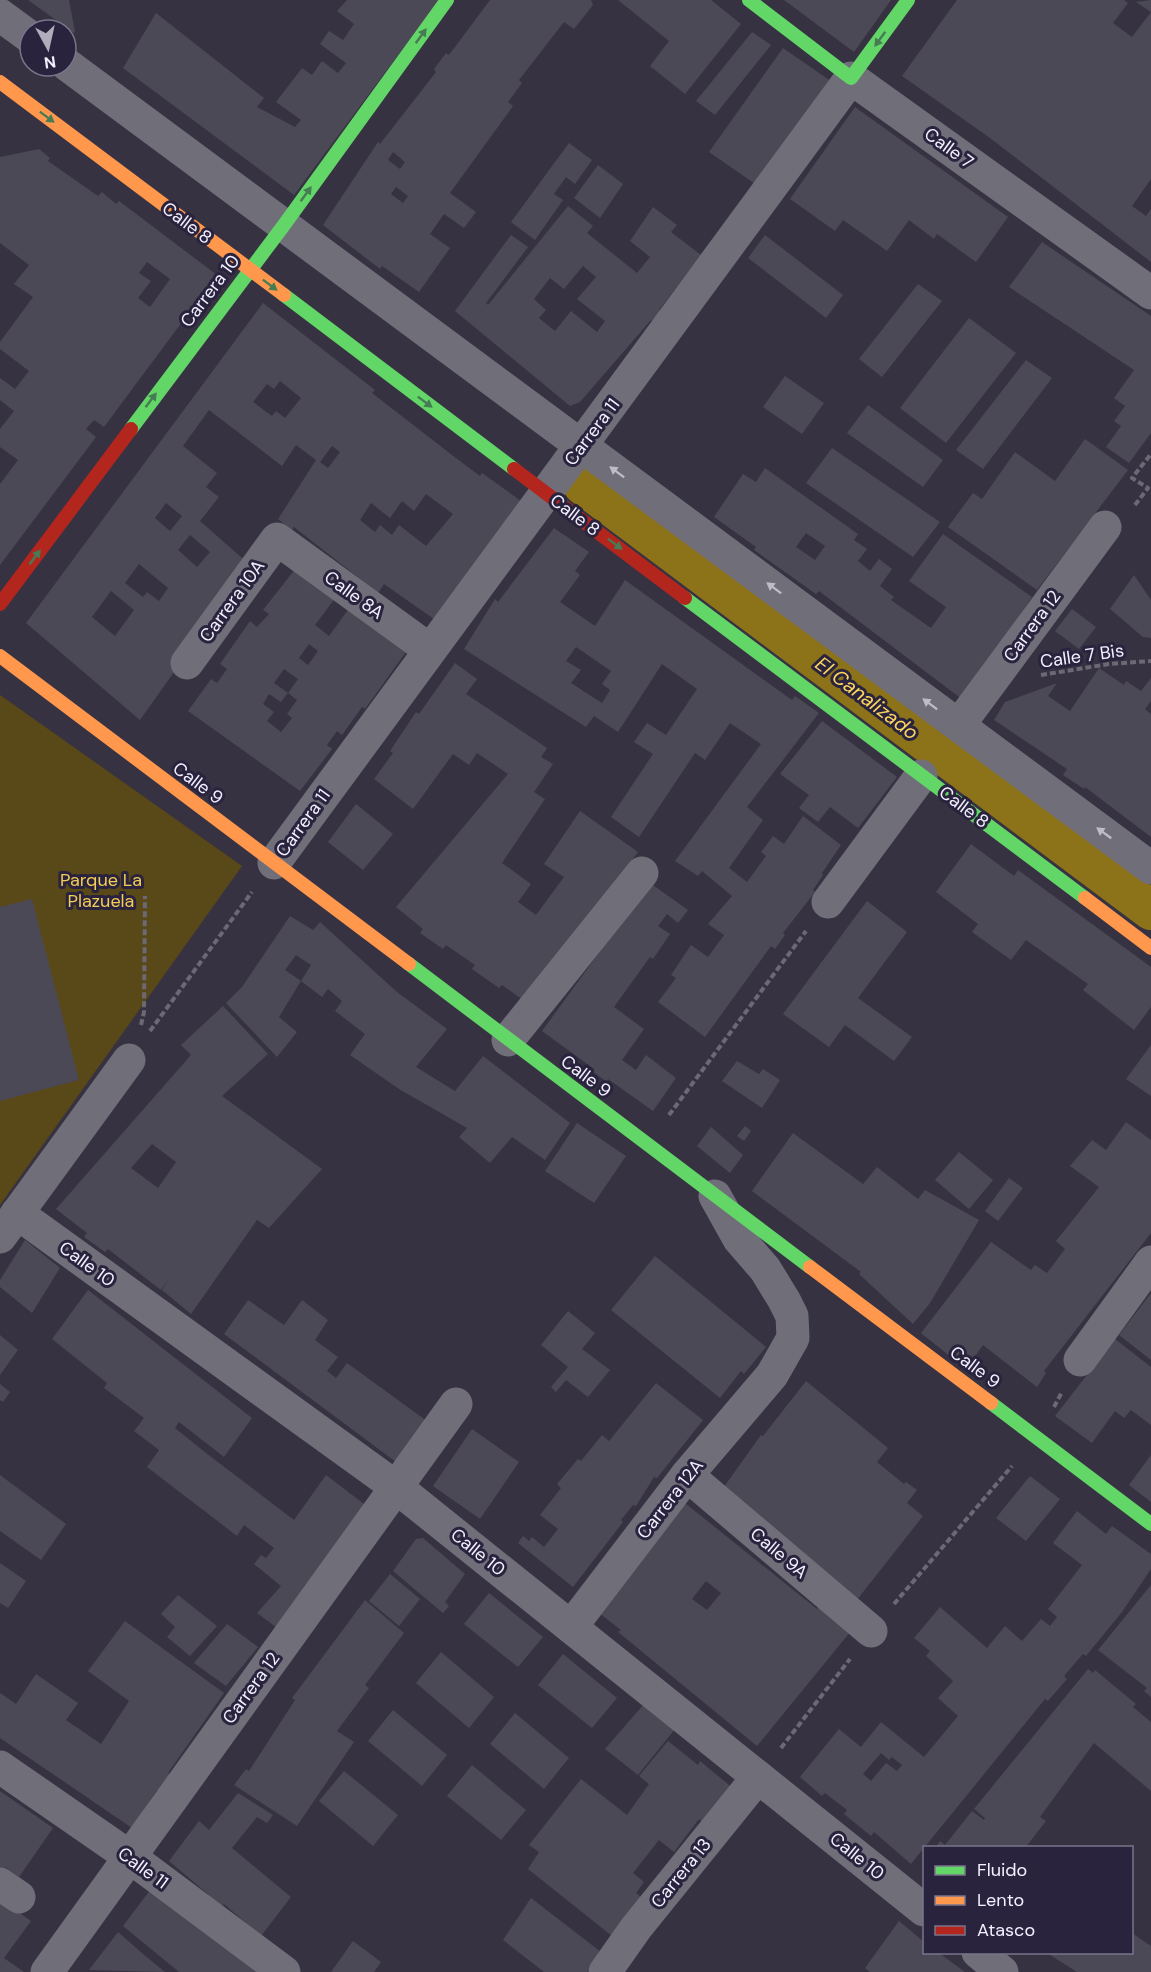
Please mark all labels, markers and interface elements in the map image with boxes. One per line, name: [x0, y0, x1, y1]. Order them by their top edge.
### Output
north arrow: [18, 18, 78, 78]
one-way arrow: [415, 29, 427, 45]
one-way arrow: [874, 31, 886, 47]
text: N: [43, 51, 57, 74]
one-way arrow: [39, 110, 54, 122]
street label: Calle 7: [920, 122, 978, 174]
one-way arrow: [300, 186, 312, 202]
street label: Calle 8: [157, 196, 217, 250]
street label: Carrera 10: [175, 250, 245, 332]
one-way arrow: [262, 278, 277, 290]
one-way arrow: [145, 393, 157, 409]
street label: Carrera 11: [559, 393, 625, 471]
one-way arrow: [417, 396, 433, 408]
one-way arrow: [610, 466, 626, 478]
street label: Calle 8: [545, 488, 605, 542]
one-way arrow: [607, 538, 622, 550]
one-way arrow: [29, 549, 41, 565]
street label: Carrera 10A: [194, 555, 270, 647]
street label: Calle 8A: [319, 565, 389, 625]
one-way arrow: [766, 582, 782, 594]
street label: Carrera 12: [998, 585, 1066, 667]
street label: Calle 7 Bis: [1039, 638, 1125, 674]
water label: El Canalizado: [810, 651, 924, 745]
one-way arrow: [923, 699, 938, 711]
street label: Calle 9: [168, 756, 228, 810]
street label: Calle 8: [934, 780, 994, 834]
street label: Carrera 11: [270, 784, 336, 862]
one-way arrow: [1096, 827, 1112, 839]
park label: Parque La Plazuela: [60, 868, 142, 913]
street label: Calle 9: [556, 1049, 616, 1103]
street label: Calle 10: [54, 1236, 120, 1292]
street label: Calle 9: [945, 1340, 1005, 1394]
street label: Carrera 12A: [631, 1454, 709, 1544]
street label: Calle 9A: [745, 1522, 813, 1584]
street label: Calle 10: [446, 1523, 510, 1581]
street label: Carrera 12: [217, 1647, 285, 1729]
street label: Calle 10: [825, 1827, 889, 1885]
street label: Carrera 13: [645, 1833, 717, 1913]
street label: Calle 11: [113, 1842, 173, 1894]
legend: [923, 1846, 1133, 1954]
text: Fluido: [977, 1858, 1027, 1882]
text: Lento: [977, 1888, 1024, 1912]
text: Atasco: [977, 1918, 1035, 1942]

